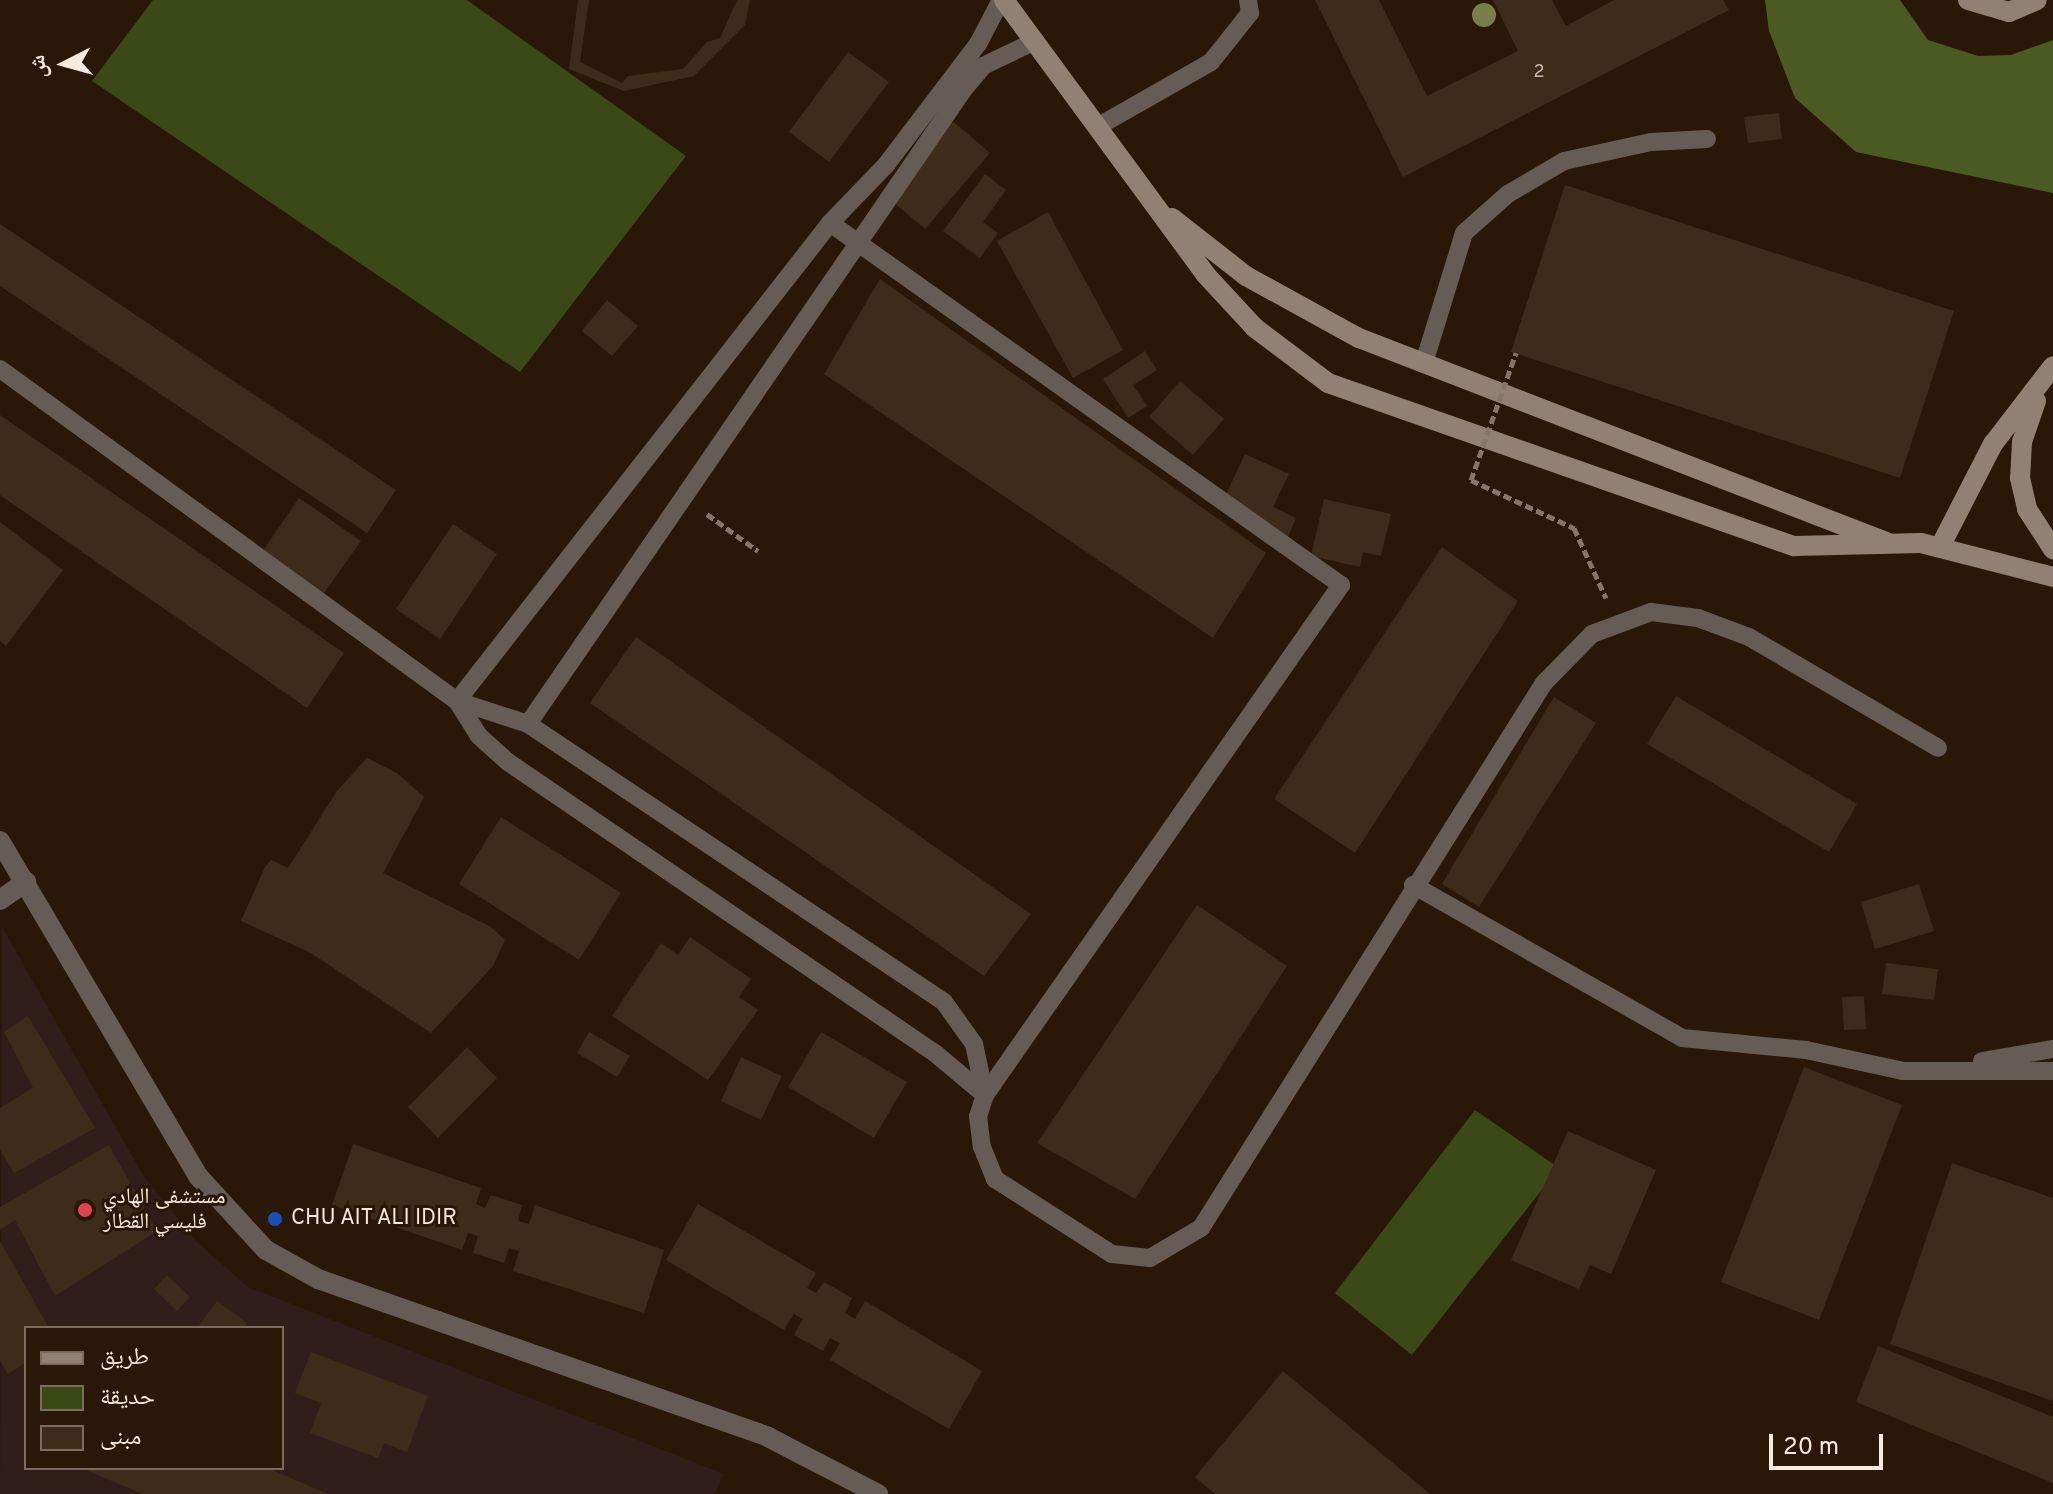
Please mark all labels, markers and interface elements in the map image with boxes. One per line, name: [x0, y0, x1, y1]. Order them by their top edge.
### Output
north arrow: [24, 24, 104, 104]
text: ش: [25, 54, 54, 80]
house number: 2: [1533, 62, 1545, 84]
place label: مستشفى الهادي فليسي القطار: [103, 1184, 225, 1236]
marker: مستشفى الهادي فليسي القطار: [74, 1199, 96, 1221]
place label: CHU AIT ALI IDIR: [291, 1206, 459, 1232]
marker: CHU AIT ALI IDIR: [266, 1210, 284, 1228]
legend: [24, 1326, 284, 1470]
text: طريق: [100, 1343, 149, 1373]
text: حديقة: [100, 1383, 155, 1413]
scale bar: [1773, 1418, 1887, 1468]
text: مبنى: [100, 1423, 141, 1453]
text: 20 m: [1783, 1433, 1839, 1463]

